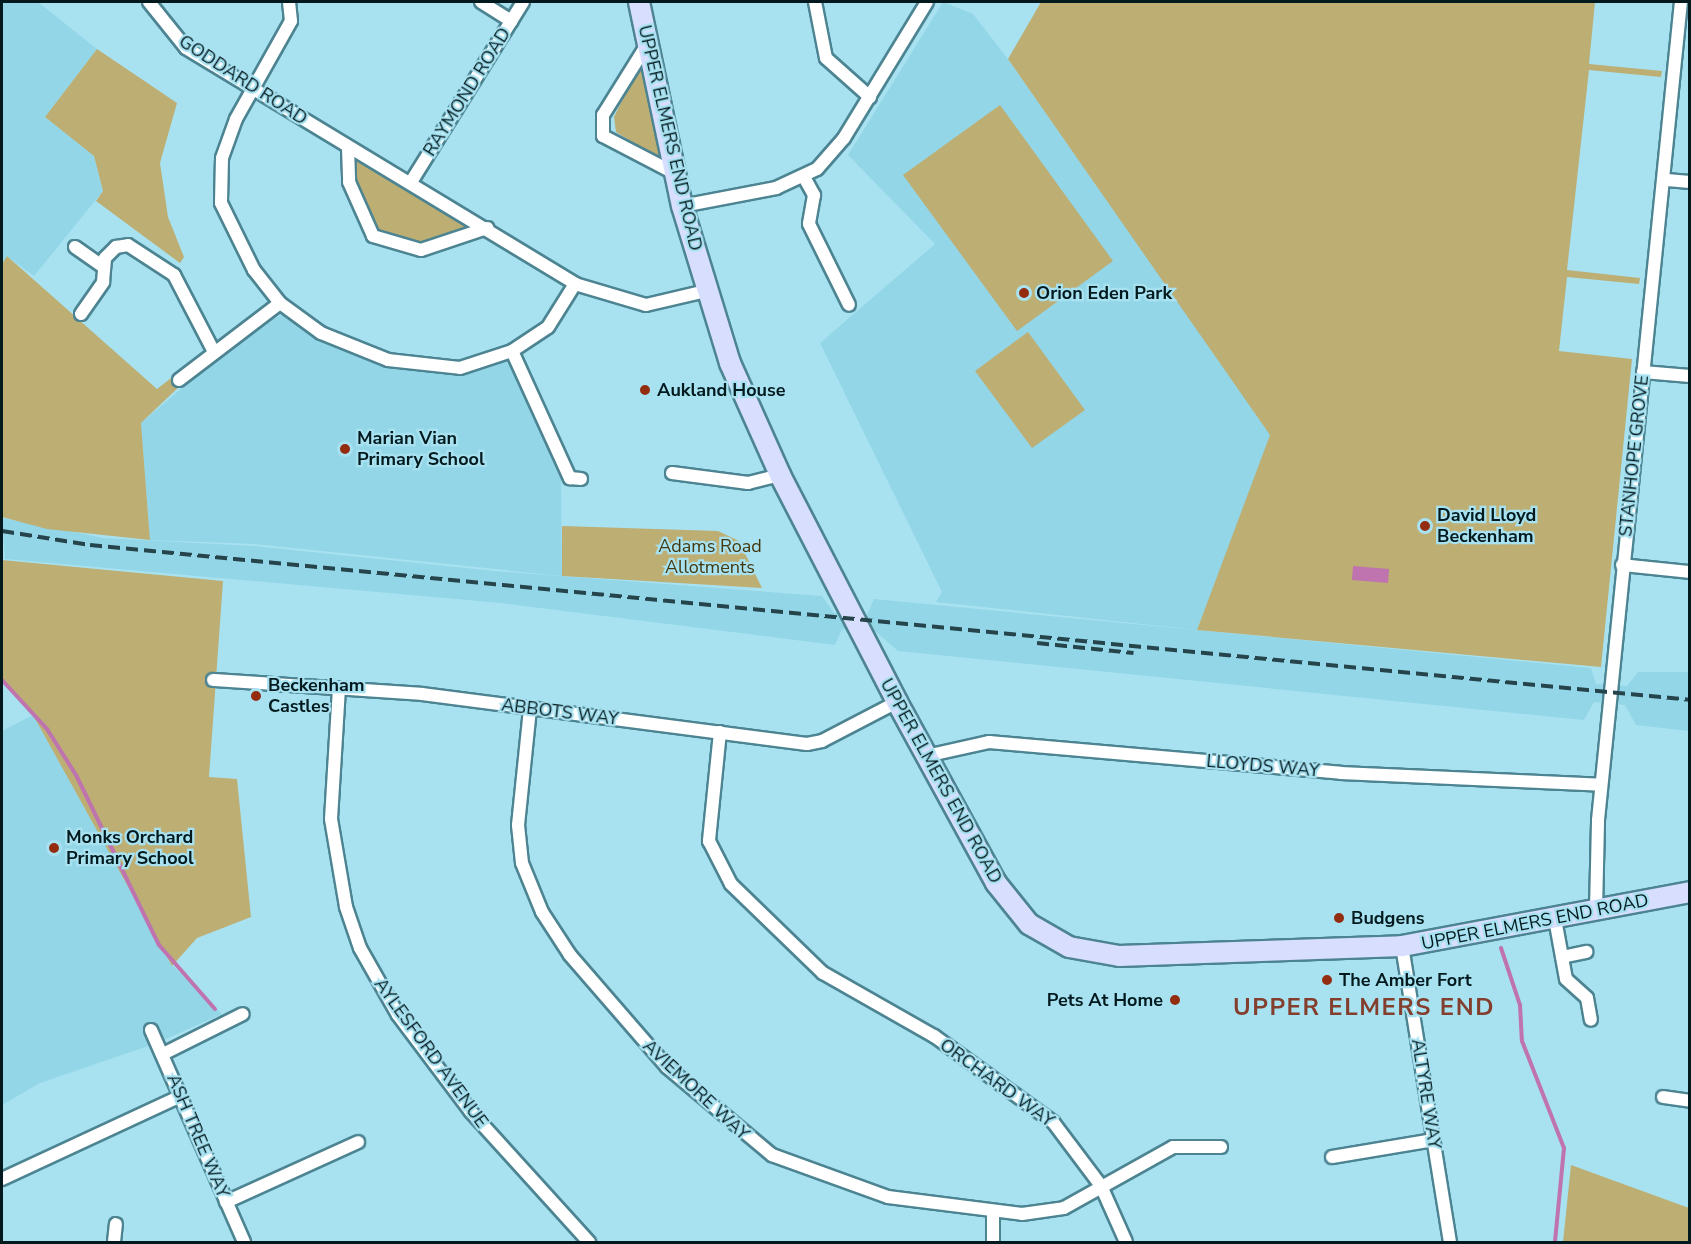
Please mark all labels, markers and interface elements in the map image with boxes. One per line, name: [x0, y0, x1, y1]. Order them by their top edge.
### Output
street label: UPPER ELMERS END ROAD: [634, 23, 706, 253]
street label: RAYMOND ROAD: [419, 24, 515, 160]
street label: GODDARD ROAD: [175, 30, 311, 130]
place label: Orion Eden Park: [1036, 282, 1172, 304]
marker: Orion Eden Park: [1017, 286, 1031, 300]
street label: STANHOPE GROVE: [1615, 374, 1653, 538]
place label: Aukland House: [657, 379, 785, 401]
marker: Aukland House: [638, 383, 652, 397]
place label: Marian Vian Primary School: [357, 428, 485, 470]
marker: Marian Vian Primary School: [338, 442, 352, 456]
place label: David Lloyd Beckenham: [1437, 505, 1536, 548]
marker: David Lloyd Beckenham: [1418, 519, 1432, 533]
park label: Adams Road Allotments: [658, 536, 762, 578]
place label: Beckenham Castles: [268, 675, 365, 718]
street label: UPPER ELMERS END ROAD: [876, 675, 1006, 887]
marker: Beckenham Castles: [249, 689, 263, 703]
street label: ABBOTS WAY: [500, 694, 620, 730]
street label: LLOYDS WAY: [1206, 750, 1320, 782]
place label: Monks Orchard Primary School: [66, 827, 194, 870]
marker: Monks Orchard Primary School: [47, 841, 61, 855]
street label: UPPER ELMERS END ROAD: [1420, 889, 1650, 955]
place label: Budgens: [1351, 907, 1425, 929]
marker: Budgens: [1332, 911, 1346, 925]
place label: The Amber Fort: [1339, 969, 1472, 991]
marker: The Amber Fort: [1320, 973, 1334, 987]
street label: AYLESFORD AVENUE: [370, 974, 492, 1132]
place label: Pets At Home: [1047, 989, 1163, 1011]
marker: Pets At Home: [1168, 993, 1182, 1007]
district label: UPPER ELMERS END: [1233, 994, 1495, 1022]
street label: ORCHARD WAY: [936, 1034, 1058, 1132]
street label: AVIEMORE WAY: [638, 1035, 754, 1145]
street label: ALTYRE WAY: [1407, 1037, 1445, 1151]
street label: ASH TREE WAY: [162, 1071, 234, 1201]

